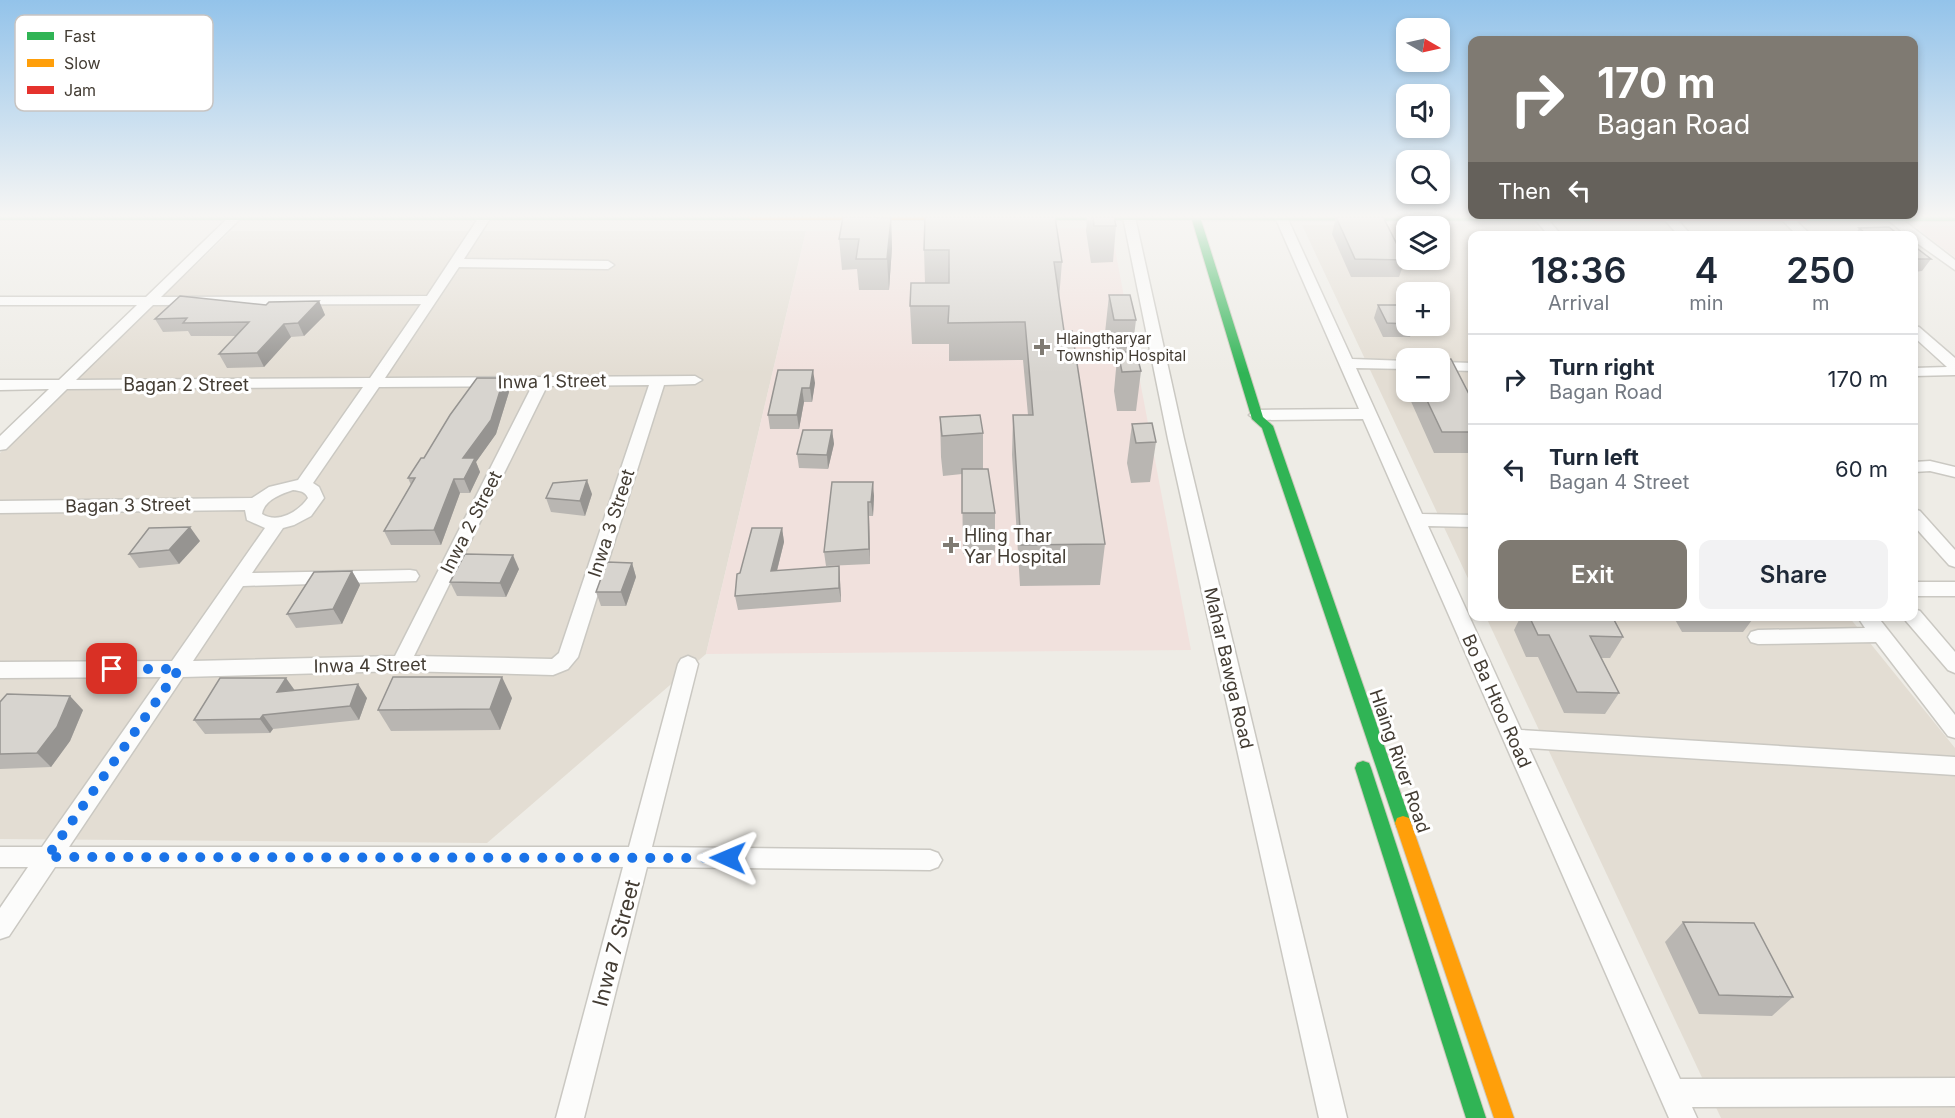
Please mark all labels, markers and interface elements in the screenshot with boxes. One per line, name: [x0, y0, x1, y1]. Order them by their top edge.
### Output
legend: [15, 15, 213, 111]
north arrow: [1396, 18, 1450, 72]
map controls: [1396, 18, 1450, 402]
text: Fast: [64, 26, 96, 46]
text: Slow: [64, 53, 101, 73]
text: 170 m: [1597, 57, 1715, 108]
icon: right: [1498, 60, 1576, 138]
text: Jam: [64, 80, 96, 100]
button: sound: [1396, 84, 1450, 138]
text: Bagan Road: [1597, 108, 1750, 141]
button: search: [1396, 150, 1450, 204]
icon: left: [1563, 174, 1596, 207]
text: Then: [1498, 178, 1551, 204]
button: layers: [1396, 216, 1450, 270]
text: 18:36: [1531, 248, 1627, 292]
text: 4: [1694, 248, 1718, 292]
text: 250: [1786, 248, 1855, 292]
button: +: [1396, 282, 1450, 336]
text: Arrival: [1548, 291, 1609, 315]
text: min: [1689, 291, 1724, 315]
text: m: [1812, 291, 1829, 315]
place label: Hlaingtharyar Township Hospital: [1056, 329, 1186, 365]
marker: Hlaingtharyar Township Hospital: [1033, 338, 1051, 356]
button: −: [1396, 348, 1450, 402]
text: Turn right: [1549, 354, 1655, 380]
icon: right: [1498, 363, 1531, 396]
text: 170 m: [1828, 366, 1888, 392]
street label: Inwa 1 Street: [498, 370, 607, 392]
street label: Bagan 2 Street: [123, 374, 249, 395]
text: Bagan Road: [1549, 380, 1663, 404]
text: Turn left: [1549, 444, 1639, 470]
icon: left: [1498, 453, 1531, 486]
text: 60 m: [1835, 456, 1888, 482]
street label: Inwa 3 Street: [584, 466, 638, 580]
street label: Inwa 2 Street: [436, 467, 506, 577]
text: Bagan 4 Street: [1549, 470, 1689, 494]
street label: Bagan 3 Street: [65, 493, 191, 517]
place label: Hling Thar Yar Hospital: [964, 525, 1066, 567]
marker: Hling Thar Yar Hospital: [942, 536, 960, 554]
button: Exit: [1498, 540, 1687, 609]
button: Share: [1699, 540, 1888, 609]
street label: Mahar Bawga Road: [1200, 585, 1258, 751]
street label: Bo Ba Htoo Road: [1458, 631, 1536, 771]
pin: [86, 643, 137, 694]
icon: arrive: [95, 652, 128, 685]
street label: Inwa 4 Street: [313, 654, 427, 676]
street label: Hlaing River Road: [1366, 686, 1434, 836]
position arrow: [696, 826, 760, 890]
street label: Inwa 7 Street: [587, 877, 645, 1009]

